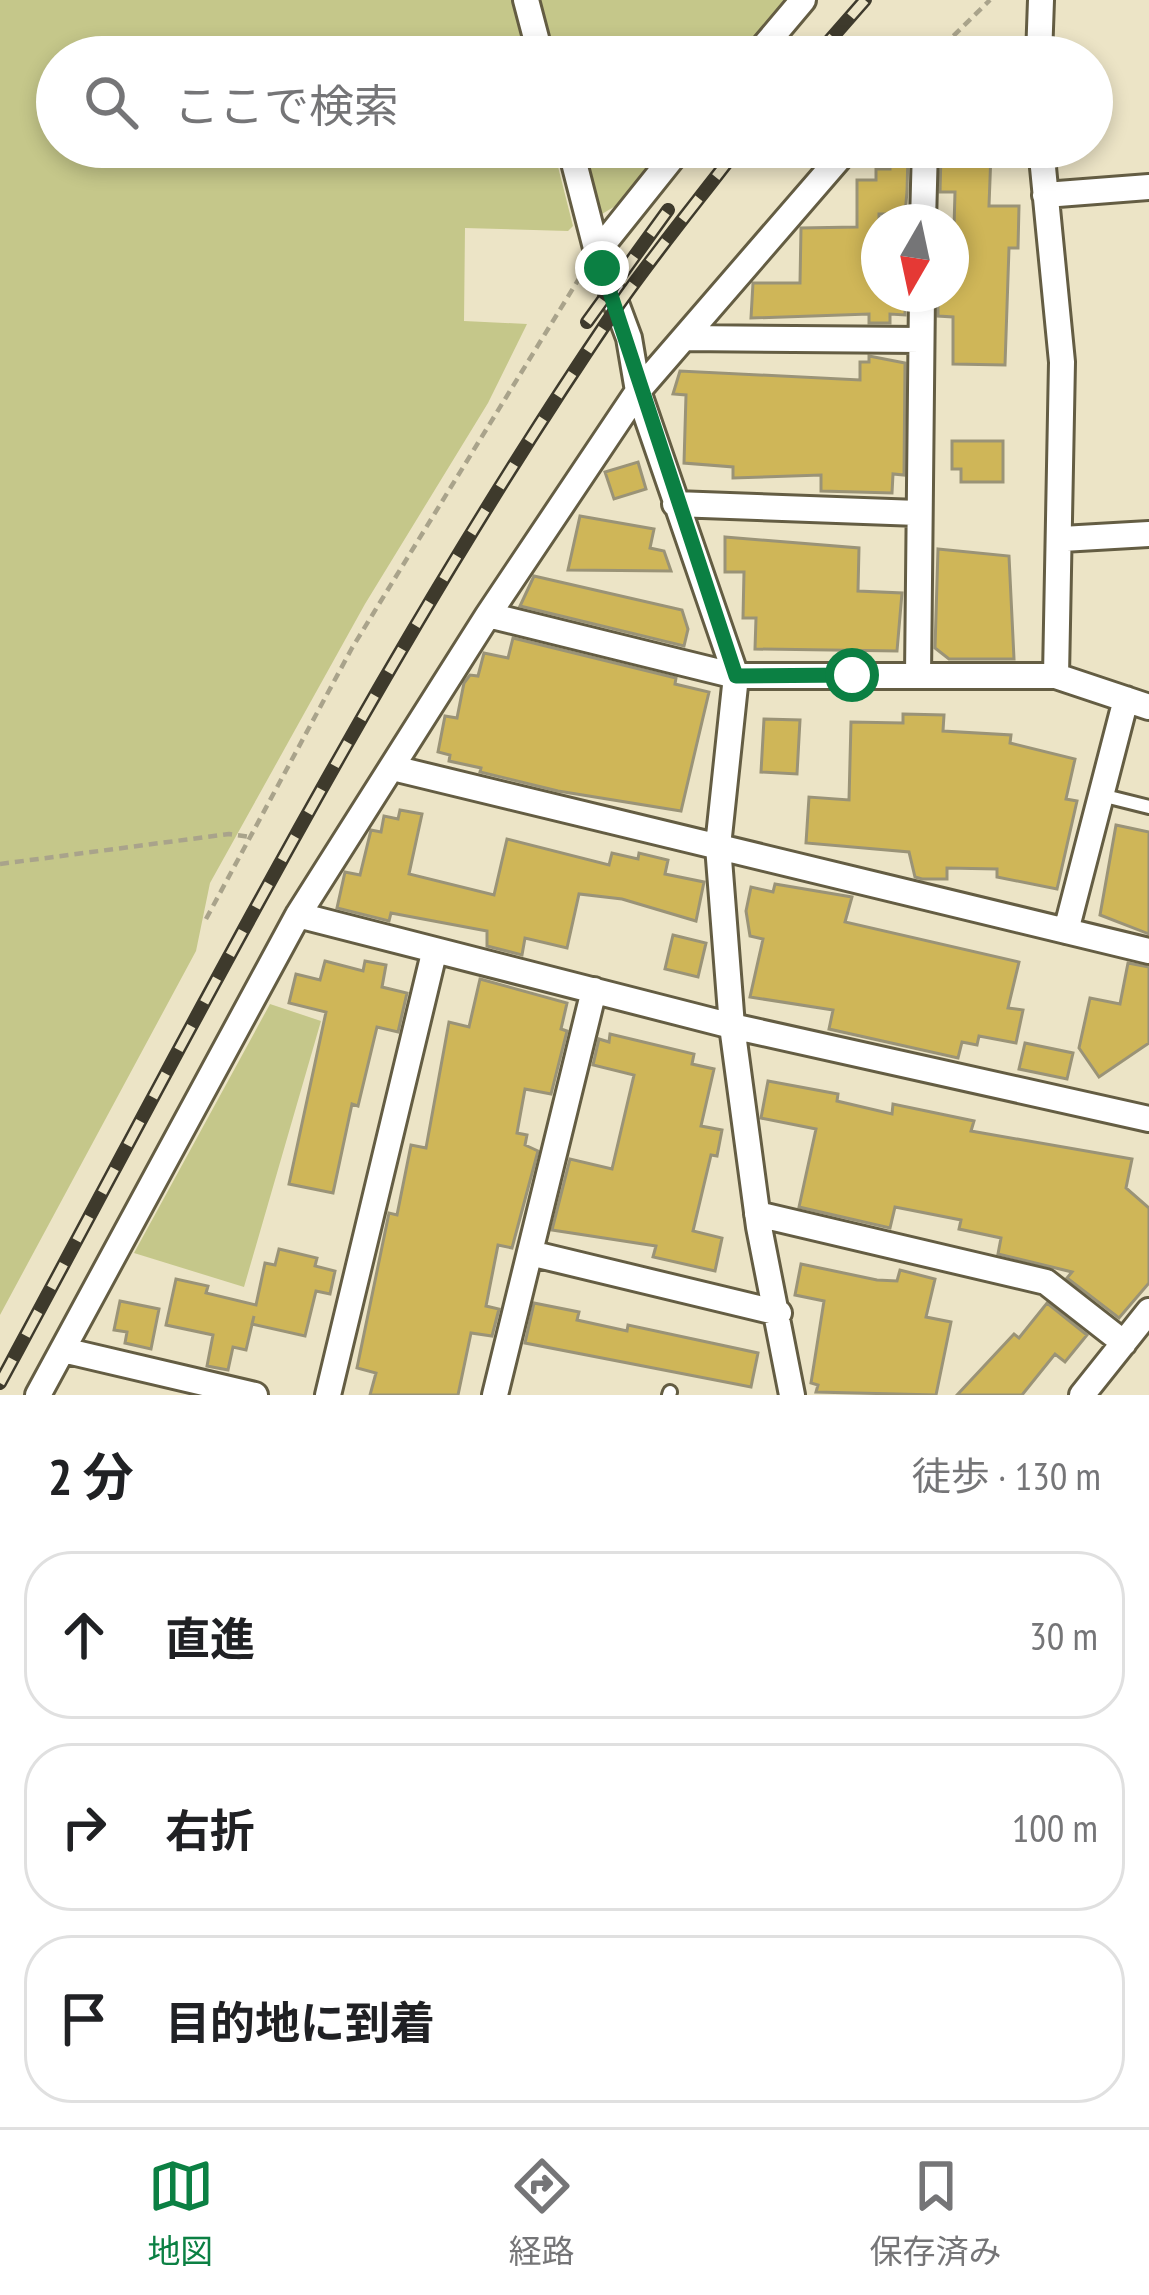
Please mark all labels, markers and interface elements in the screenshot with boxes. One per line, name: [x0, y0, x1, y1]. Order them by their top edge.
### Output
search box: [36, 36, 1113, 168]
icon: search: [78, 69, 144, 135]
text: ここで検索: [174, 76, 399, 134]
north arrow: [861, 204, 969, 312]
route end: [575, 241, 629, 295]
route start: [825, 648, 879, 702]
text: 2 分: [48, 1443, 134, 1509]
text: 徒歩 · 130 m: [912, 1450, 1101, 1501]
icon: ahead: [51, 1602, 117, 1668]
text: 直進: [165, 1609, 255, 1667]
text: 30 m: [1029, 1610, 1098, 1661]
icon: right: [51, 1794, 117, 1860]
text: 右折: [165, 1801, 255, 1859]
text: 100 m: [1012, 1802, 1098, 1853]
icon: arrive: [51, 1986, 117, 2052]
text: 目的地に到着: [165, 1993, 435, 2051]
tab: 地図: [148, 2153, 214, 2273]
tab: 経路: [509, 2153, 575, 2273]
tab: 保存済み: [870, 2153, 1002, 2273]

